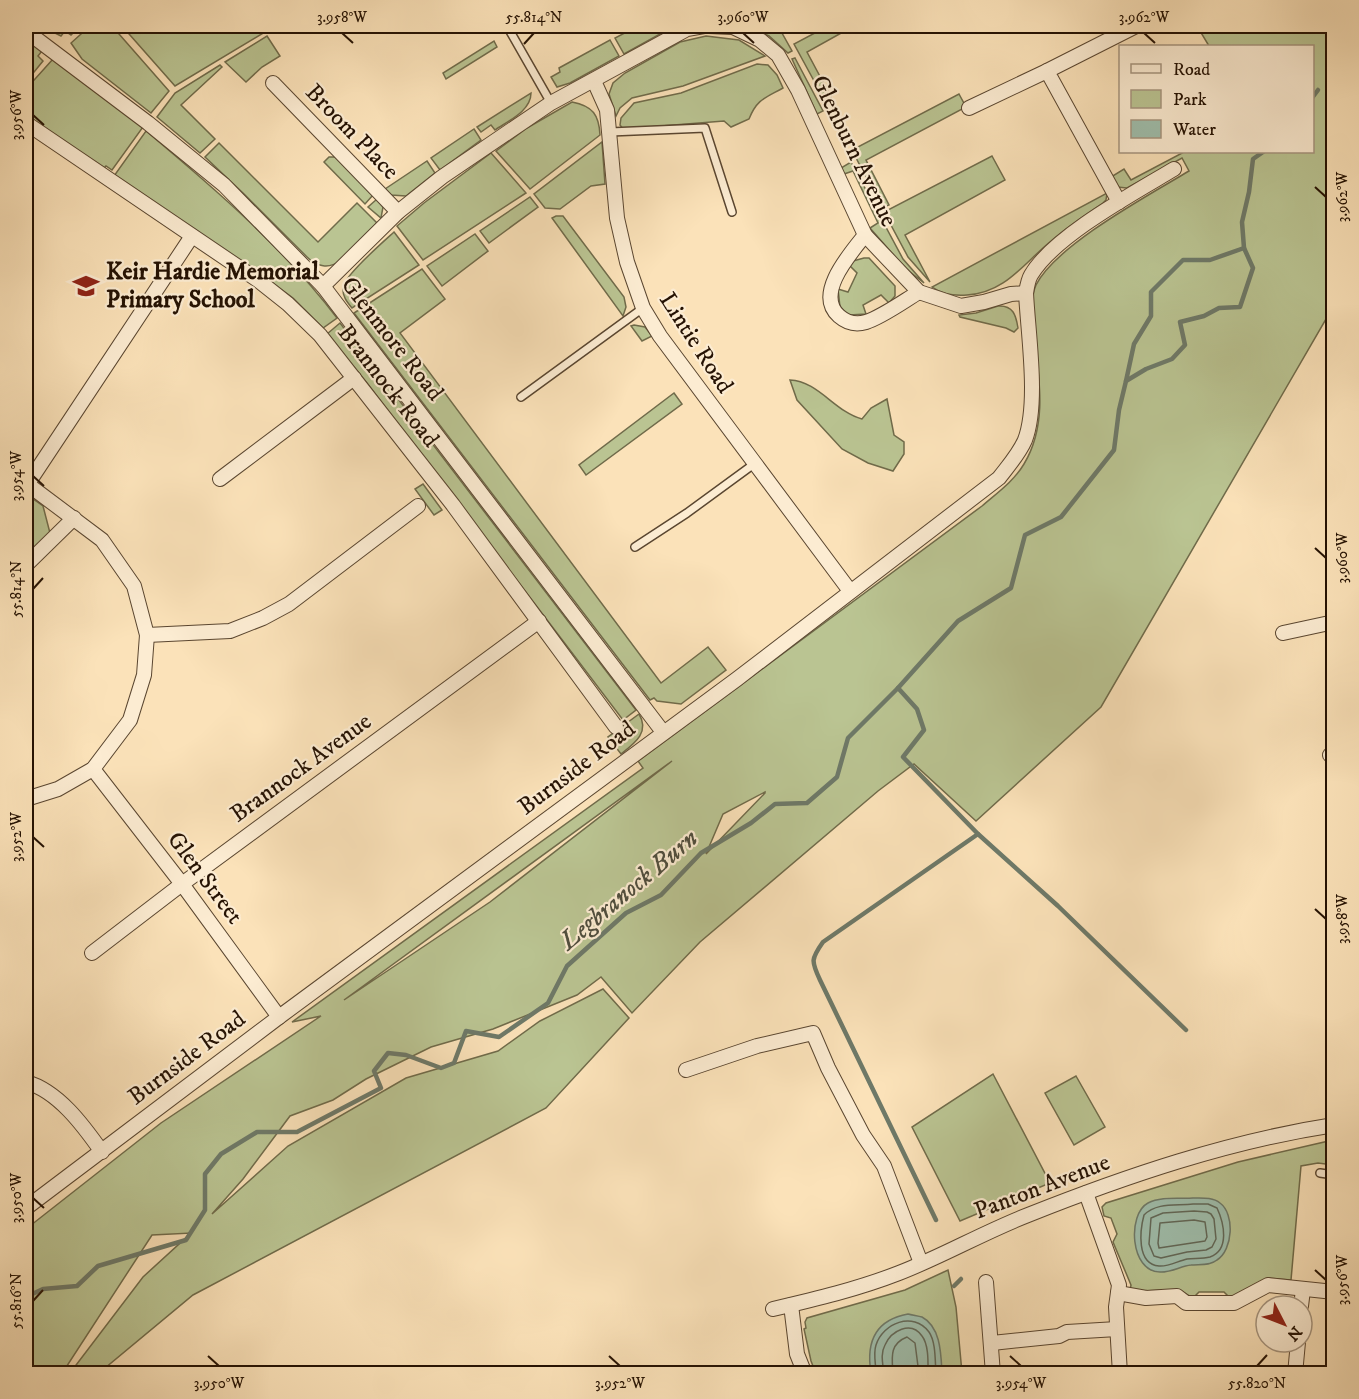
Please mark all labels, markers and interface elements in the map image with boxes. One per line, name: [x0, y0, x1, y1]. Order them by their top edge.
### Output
text: 3.958°W: [317, 8, 367, 27]
text: 55.814°N: [506, 8, 562, 27]
text: 3.960°W: [717, 8, 769, 27]
text: 3.962°W: [1119, 8, 1169, 27]
legend: [1119, 45, 1314, 153]
text: Road: [1173, 59, 1210, 81]
street label: Glenburn Avenue: [804, 70, 904, 232]
street label: Broom Place: [299, 78, 405, 186]
text: Park: [1173, 89, 1207, 111]
text: 3.956°W: [7, 90, 26, 140]
text: Water: [1172, 119, 1216, 141]
text: 3.962°W: [1333, 172, 1352, 222]
place label: Keir Hardie Memorial Primary School: [106, 257, 320, 315]
school or university icon: Keir Hardie Memorial Primary School: [71, 271, 101, 301]
street label: Glenmore Road: [334, 271, 450, 407]
street label: Lintie Road: [652, 287, 740, 399]
street label: Brannock Road: [331, 318, 445, 454]
text: 3.954°W: [7, 451, 26, 501]
text: 3.960°W: [1333, 532, 1352, 584]
text: 55.814°N: [7, 561, 26, 617]
street label: Brannock Avenue: [224, 707, 378, 829]
street label: Burnside Road: [512, 714, 642, 822]
text: 3.952°W: [7, 812, 26, 862]
water label: Legbranock Burn: [551, 822, 705, 959]
street label: Glen Street: [160, 826, 250, 931]
text: 3.958°W: [1333, 894, 1352, 944]
street label: Burnside Road: [122, 1004, 252, 1112]
street label: Panton Avenue: [970, 1147, 1114, 1227]
text: 3.950°W: [7, 1172, 26, 1223]
text: 3.956°W: [1333, 1255, 1352, 1305]
text: 55.816°N: [7, 1273, 26, 1329]
north arrow: [1254, 1294, 1314, 1354]
text: N: [1283, 1322, 1306, 1345]
text: 3.950°W: [194, 1374, 245, 1393]
text: 3.952°W: [595, 1374, 645, 1393]
text: 3.954°W: [996, 1374, 1046, 1393]
text: 55.820°N: [1228, 1374, 1286, 1393]

